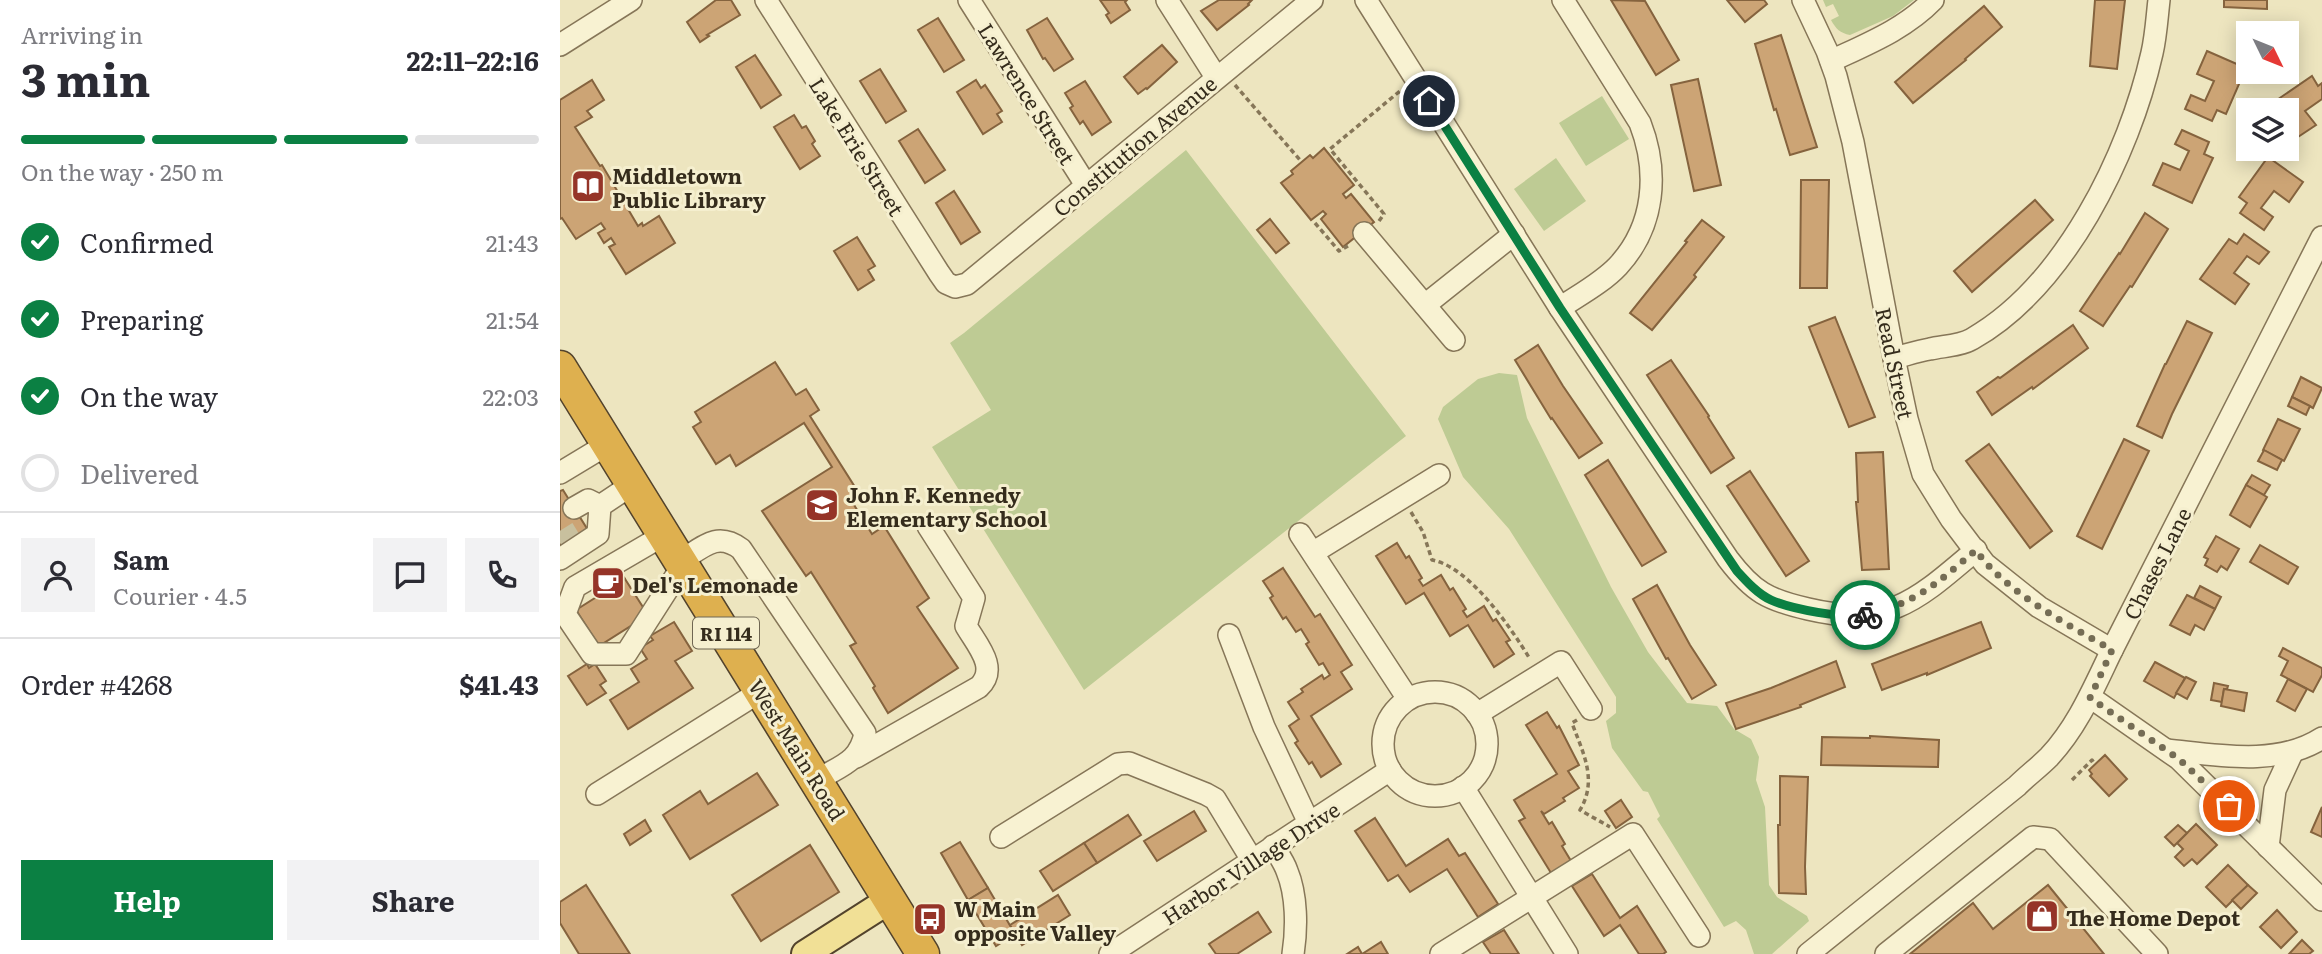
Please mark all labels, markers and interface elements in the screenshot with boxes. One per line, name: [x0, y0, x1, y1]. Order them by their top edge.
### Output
street label: Lawrence Street: [972, 16, 1084, 170]
text: Arriving in: [21, 17, 143, 51]
north arrow: [2236, 21, 2300, 84]
map controls: [2236, 21, 2299, 161]
text: 22:11–22:16: [407, 40, 539, 79]
text: 3 min: [21, 43, 151, 111]
street label: Constitution Avenue: [1046, 67, 1223, 223]
street label: Lake Erie Street: [803, 71, 913, 222]
pin: [1399, 71, 1459, 131]
icon: home: [1410, 82, 1448, 120]
button: layers: [2236, 98, 2299, 161]
text: On the way · 250 m: [21, 154, 224, 188]
place label: Middletown Public Library: [612, 159, 766, 214]
library icon: Middletown Public Library: [569, 167, 607, 205]
text: Confirmed: [80, 222, 214, 261]
icon: check: [21, 223, 59, 261]
text: 21:43: [486, 225, 539, 259]
text: Preparing: [80, 299, 203, 338]
icon: check: [21, 300, 59, 338]
text: 21:54: [486, 302, 539, 336]
street label: Read Street: [1869, 304, 1923, 422]
text: On the way: [80, 376, 218, 415]
icon: check: [21, 377, 59, 415]
text: 22:03: [483, 379, 539, 413]
text: Delivered: [80, 453, 199, 492]
place label: John F. Kennedy Elementary School: [846, 478, 1048, 533]
school or university icon: John F. Kennedy Elementary School: [803, 486, 841, 524]
street label: Chases Lane: [2114, 501, 2198, 625]
button: person: [21, 538, 95, 612]
button: chat: [373, 538, 447, 612]
button: phone: [465, 538, 539, 612]
text: Sam: [113, 539, 169, 578]
cafe icon: Del's Lemonade: [589, 564, 627, 602]
place label: Del's Lemonade: [632, 568, 798, 599]
text: Courier · 4.5: [113, 578, 247, 612]
courier: [1830, 580, 1900, 650]
icon: bike: [1846, 596, 1884, 634]
road number: RI 114: [693, 618, 759, 648]
text: Order #4268: [21, 664, 173, 703]
text: $41.43: [459, 664, 539, 703]
street label: West Main Road: [742, 672, 854, 826]
pin: [2199, 776, 2259, 836]
icon: bag: [2210, 787, 2248, 825]
street label: Harbor Village Drive: [1155, 793, 1345, 931]
button: Help: [21, 860, 273, 940]
button: Share: [287, 860, 539, 940]
place label: W Main opposite Valley: [954, 892, 1116, 947]
shop icon: The Home Depot: [2023, 897, 2061, 935]
bus stop icon: W Main opposite Valley: [911, 900, 949, 938]
place label: The Home Depot: [2066, 901, 2241, 932]

